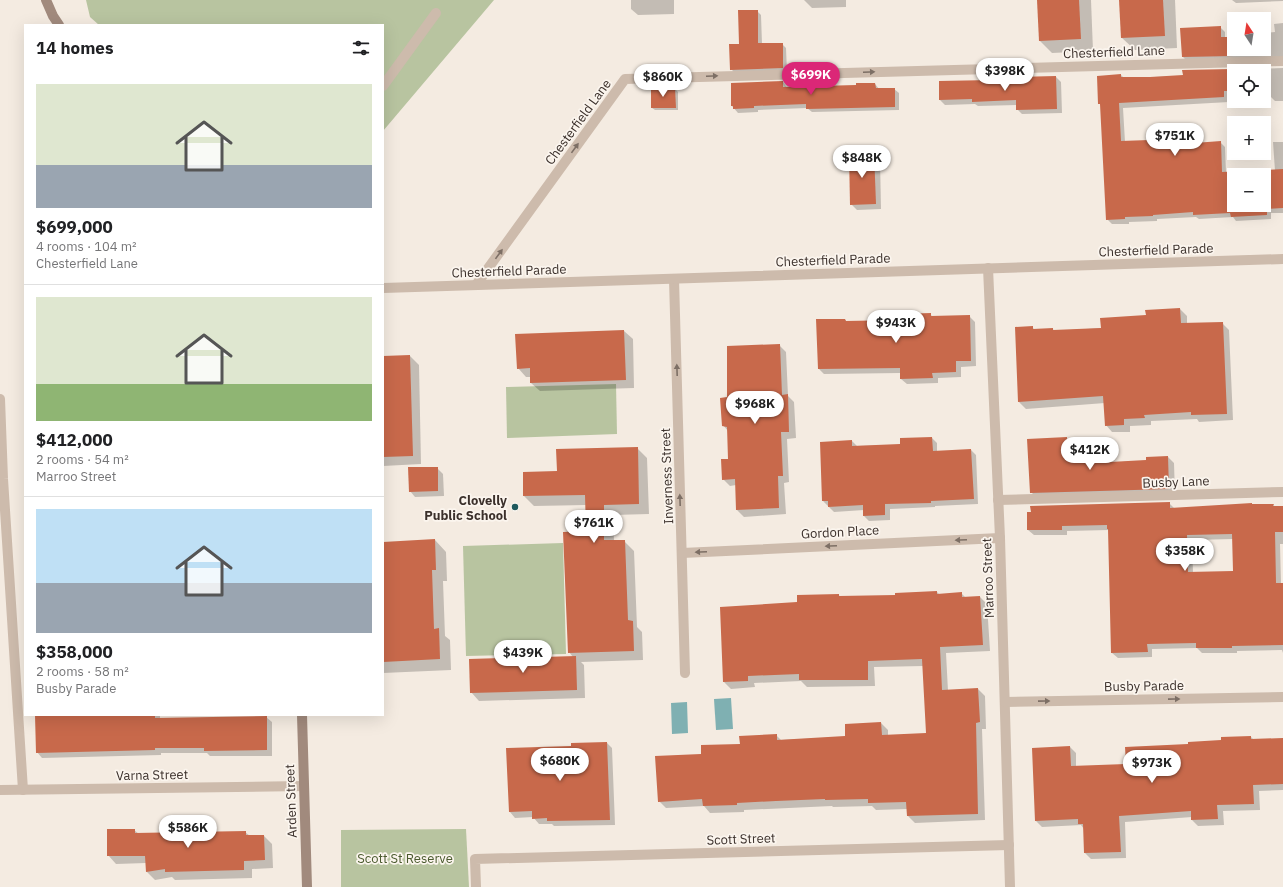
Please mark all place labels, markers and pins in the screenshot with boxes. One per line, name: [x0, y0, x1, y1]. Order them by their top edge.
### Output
pin: $398K: [977, 58, 1033, 92]
pin: $699K: [783, 62, 839, 96]
pin: $860K: [635, 64, 691, 98]
pin: $751K: [1147, 123, 1203, 157]
pin: $848K: [834, 145, 890, 179]
pin: $943K: [868, 310, 924, 344]
pin: $968K: [727, 391, 783, 425]
pin: $412K: [1062, 437, 1118, 471]
place label: Clovelly Public School: [424, 492, 507, 524]
marker: Clovelly Public School: [510, 502, 520, 512]
pin: $761K: [566, 510, 622, 544]
pin: $358K: [1157, 538, 1213, 572]
pin: $439K: [495, 640, 551, 674]
pin: $680K: [532, 748, 588, 782]
pin: $973K: [1124, 750, 1180, 784]
pin: $586K: [160, 815, 216, 849]

